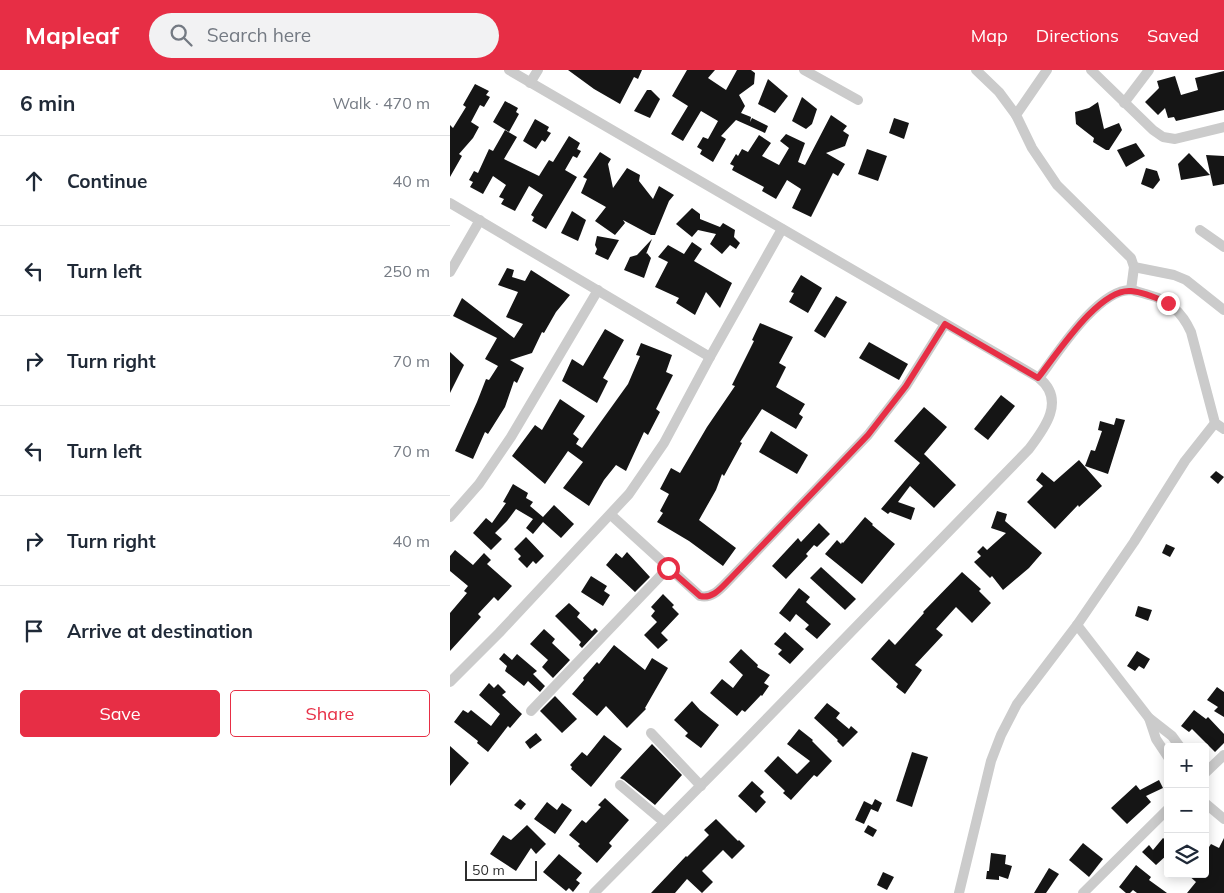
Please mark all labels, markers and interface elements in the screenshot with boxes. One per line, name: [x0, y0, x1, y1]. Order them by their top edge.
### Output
search box: [149, 13, 499, 58]
text: Mapleaf: [25, 20, 119, 50]
icon: search: [167, 21, 195, 49]
text: Search here: [207, 23, 311, 47]
text: Map: [971, 24, 1008, 47]
text: Directions: [1036, 24, 1119, 47]
text: Saved: [1147, 24, 1199, 47]
text: 6 min: [20, 90, 75, 116]
text: Walk · 470 m: [332, 93, 430, 113]
icon: ahead: [20, 167, 48, 195]
text: Continue: [67, 169, 147, 193]
text: 40 m: [393, 171, 430, 191]
icon: left: [20, 257, 48, 285]
text: Turn left: [67, 259, 142, 283]
text: 250 m: [383, 261, 430, 281]
route end: [1157, 292, 1180, 315]
icon: right: [20, 347, 48, 375]
text: Turn right: [67, 349, 156, 373]
text: 70 m: [393, 351, 430, 371]
icon: left: [20, 437, 48, 465]
text: Turn left: [67, 439, 142, 463]
text: 70 m: [393, 441, 430, 461]
icon: right: [20, 527, 48, 555]
text: Turn right: [67, 529, 156, 553]
text: 40 m: [393, 531, 430, 551]
route start: [657, 557, 680, 580]
icon: arrive: [20, 617, 48, 645]
text: Arrive at destination: [67, 619, 253, 643]
button: Save: [20, 690, 220, 737]
button: Share: [230, 690, 430, 737]
map controls: [1164, 743, 1209, 878]
button: +: [1164, 743, 1209, 788]
button: −: [1164, 788, 1209, 833]
button: layers: [1164, 833, 1209, 878]
scale bar: [465, 858, 538, 881]
text: 50 m: [472, 861, 505, 879]

